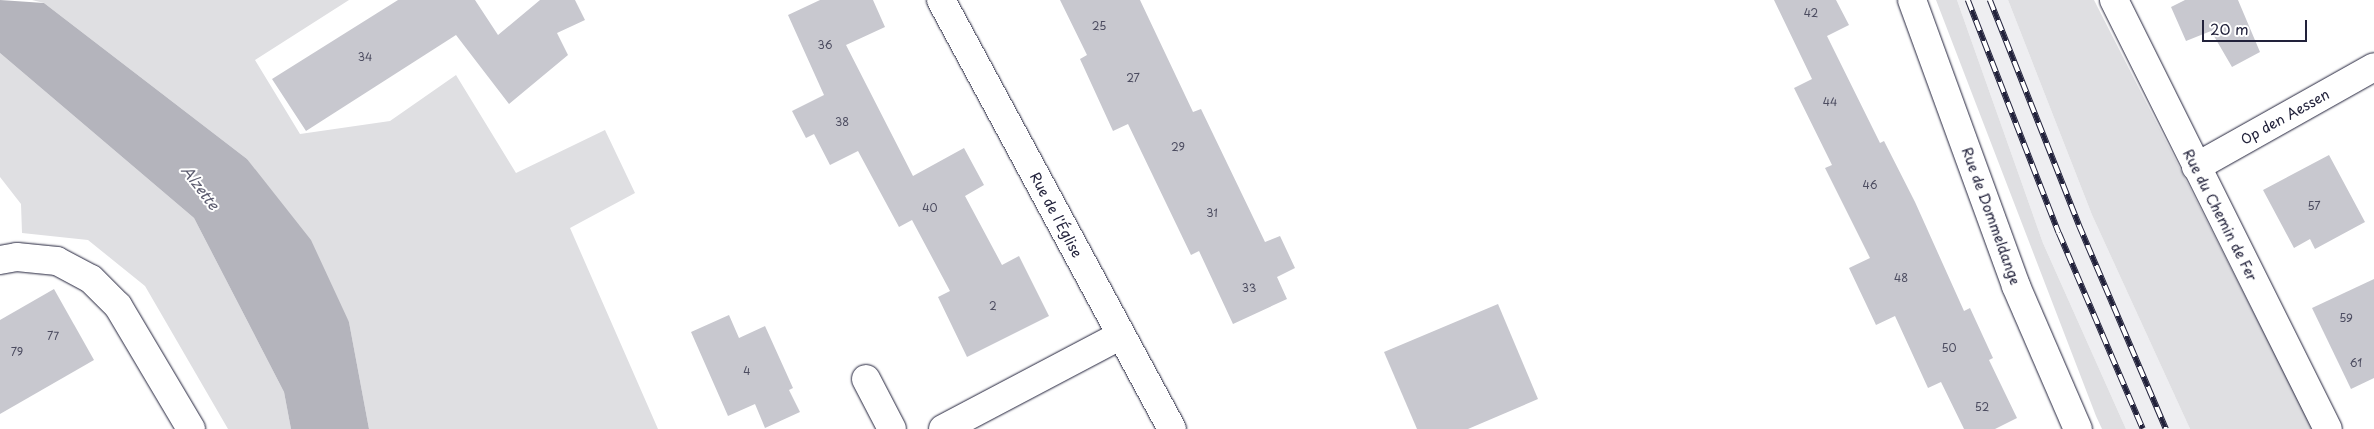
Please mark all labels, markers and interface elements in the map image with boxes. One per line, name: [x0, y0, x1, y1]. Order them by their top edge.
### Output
house number: 42: [1804, 6, 1818, 20]
scale bar: [2204, 10, 2309, 42]
text: 20 m: [2210, 17, 2249, 40]
house number: 25: [1092, 19, 1106, 33]
house number: 36: [818, 38, 832, 52]
house number: 34: [358, 50, 372, 64]
house number: 27: [1126, 71, 1140, 85]
street label: Op den Aessen: [2238, 86, 2332, 148]
house number: 44: [1823, 95, 1837, 109]
house number: 38: [835, 115, 849, 129]
house number: 29: [1171, 140, 1185, 154]
street label: Rue de Dommeldange: [1958, 144, 2024, 288]
street label: Rue du Chemin de Fer: [2179, 145, 2261, 285]
water label: Alzette: [179, 161, 223, 213]
street label: Rue de l'Église: [1026, 169, 1086, 261]
house number: 46: [1863, 178, 1877, 192]
house number: 57: [2307, 199, 2321, 213]
house number: 40: [922, 201, 938, 215]
house number: 31: [1206, 206, 1218, 220]
house number: 48: [1894, 271, 1908, 285]
house number: 33: [1242, 281, 1256, 295]
house number: 2: [989, 299, 997, 313]
house number: 59: [2339, 311, 2353, 325]
house number: 77: [47, 329, 59, 343]
house number: 50: [1941, 341, 1957, 355]
house number: 79: [11, 345, 23, 359]
house number: 61: [2350, 356, 2362, 370]
house number: 4: [743, 364, 751, 378]
house number: 52: [1975, 400, 1989, 414]

